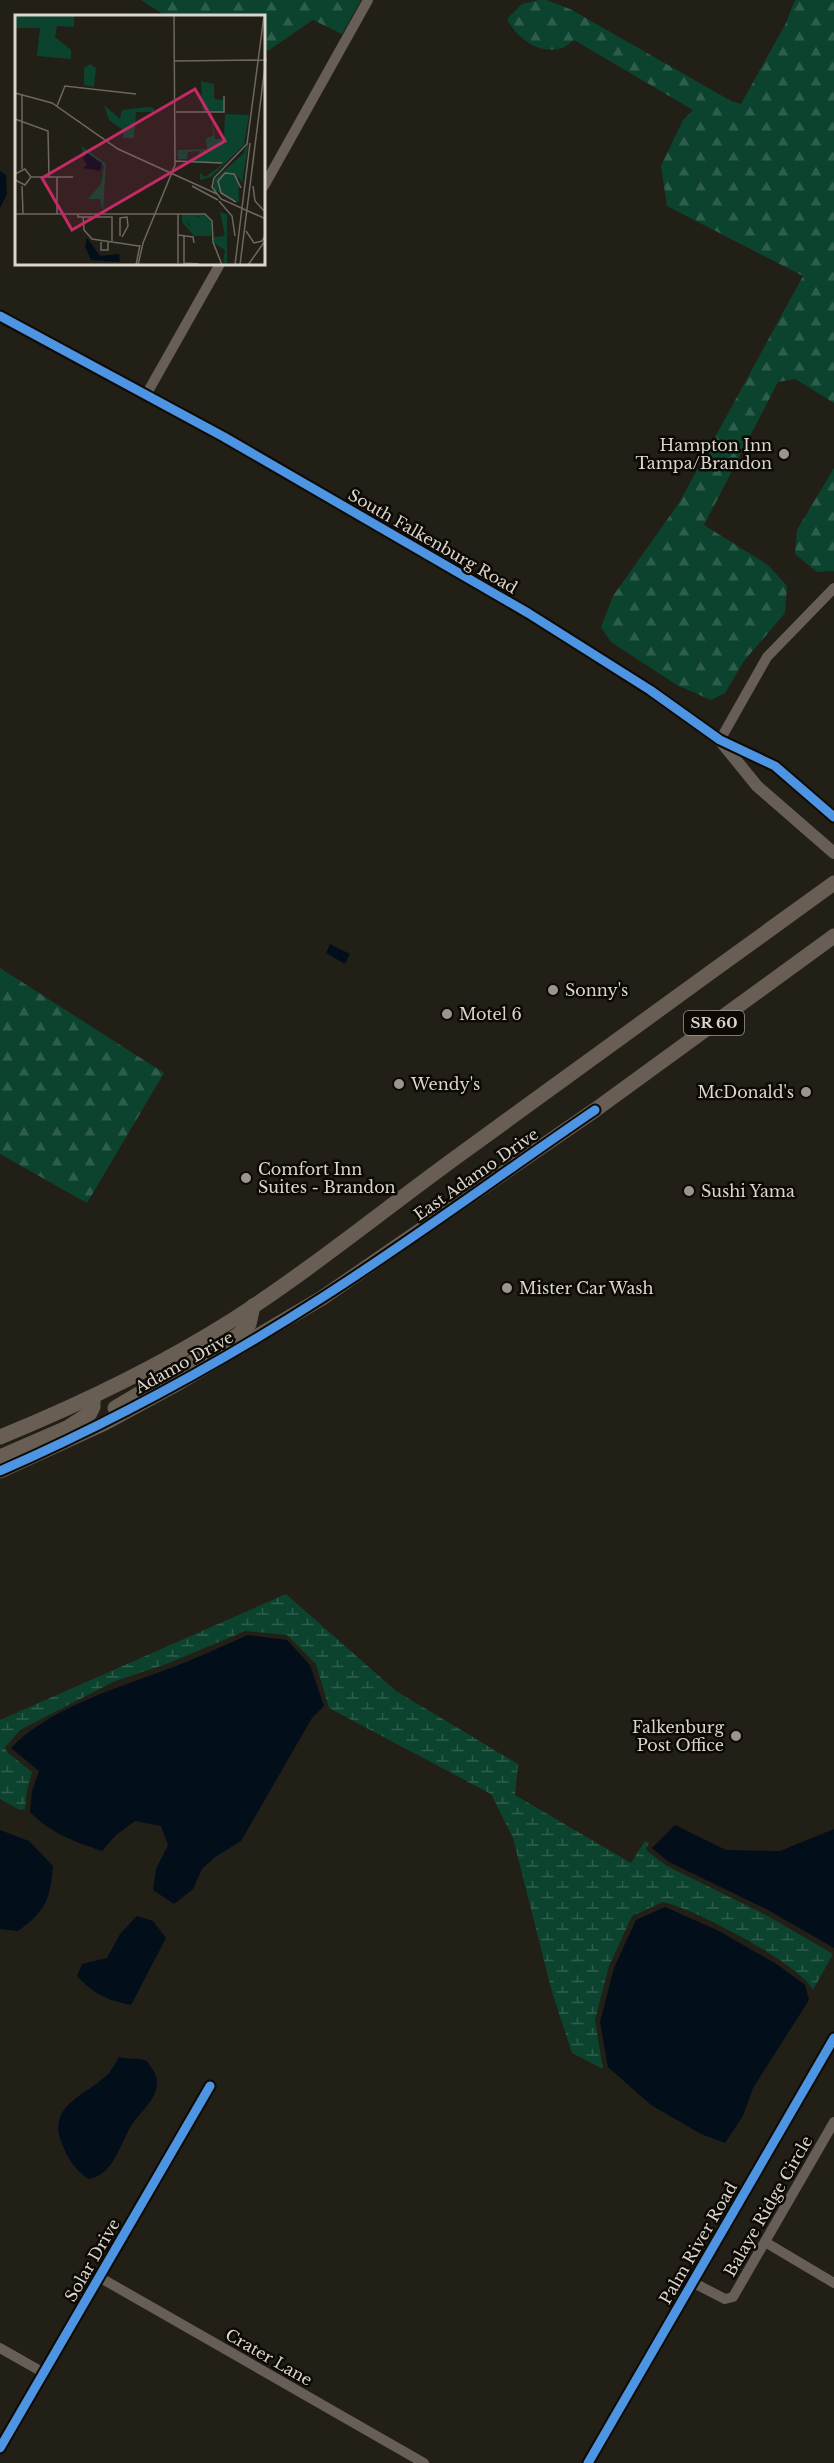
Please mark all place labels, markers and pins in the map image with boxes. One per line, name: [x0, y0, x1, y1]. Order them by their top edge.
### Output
place label: Hampton Inn Tampa/Brandon: [636, 435, 772, 473]
marker: Hampton Inn Tampa/Brandon: [777, 447, 791, 461]
place label: Sonny's: [565, 980, 628, 1000]
marker: Sonny's: [546, 983, 560, 997]
place label: Motel 6: [459, 1004, 522, 1024]
marker: Motel 6: [440, 1007, 454, 1021]
place label: Wendy's: [410, 1074, 480, 1094]
marker: Wendy's: [392, 1077, 406, 1091]
place label: McDonald's: [697, 1082, 794, 1102]
marker: McDonald's: [799, 1085, 813, 1099]
place label: Comfort Inn Suites - Brandon: [258, 1159, 396, 1197]
marker: Comfort Inn Suites - Brandon: [239, 1171, 253, 1185]
place label: Sushi Yama: [701, 1181, 795, 1201]
marker: Sushi Yama: [682, 1184, 696, 1198]
place label: Mister Car Wash: [519, 1278, 654, 1298]
marker: Mister Car Wash: [500, 1281, 514, 1295]
place label: Falkenburg Post Office: [632, 1717, 724, 1755]
marker: Falkenburg Post Office: [729, 1729, 743, 1743]

